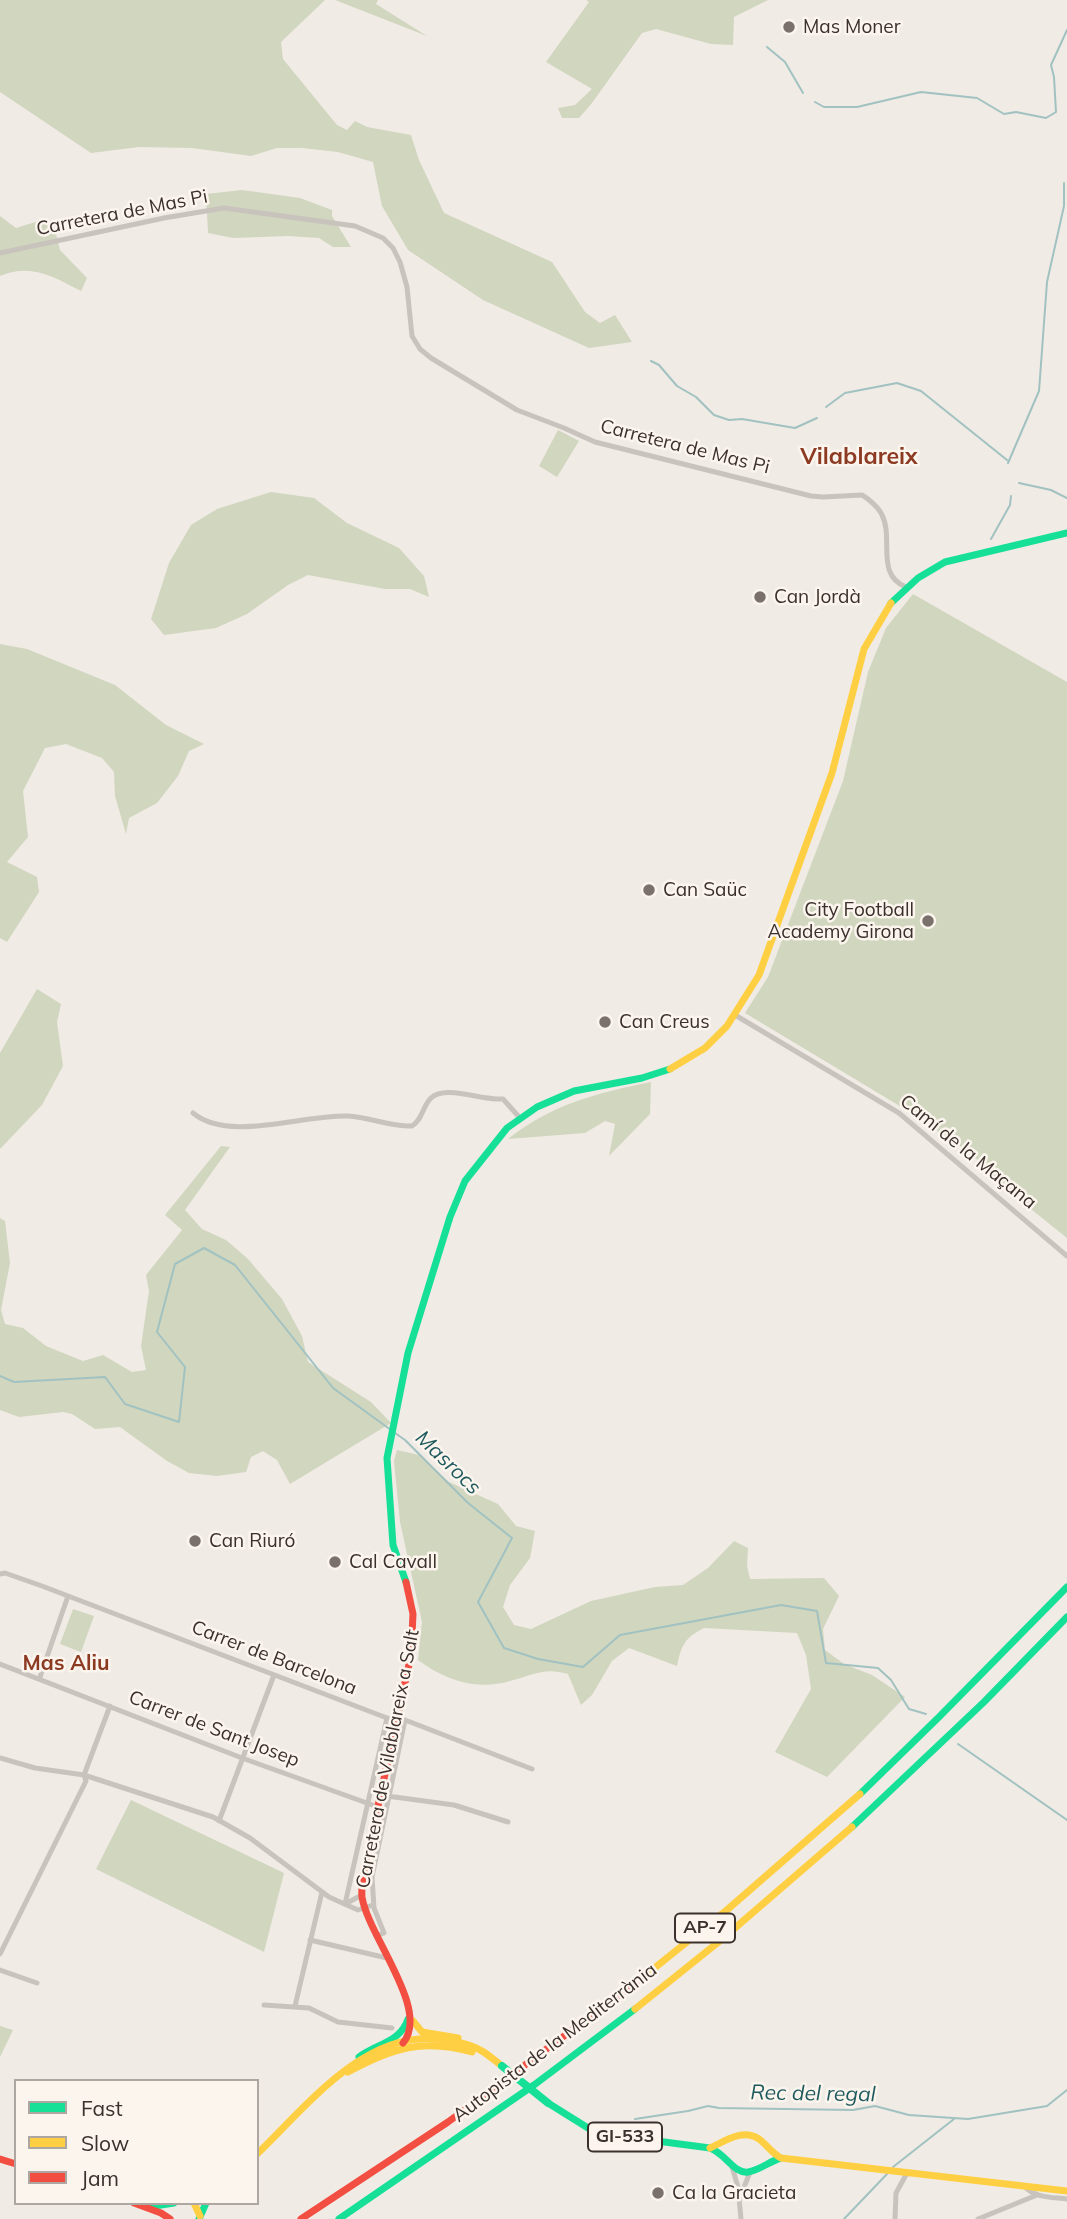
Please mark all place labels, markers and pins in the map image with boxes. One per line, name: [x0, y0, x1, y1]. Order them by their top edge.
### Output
place label: Mas Moner: [803, 16, 901, 38]
marker: Mas Moner: [781, 19, 797, 35]
place label: Can Jordà: [774, 586, 861, 608]
marker: Can Jordà: [752, 589, 768, 605]
place label: Can Saüc: [663, 879, 747, 901]
marker: Can Saüc: [641, 882, 657, 898]
place label: City Football Academy Girona: [767, 899, 914, 943]
marker: City Football Academy Girona: [920, 913, 936, 929]
place label: Can Creus: [619, 1011, 710, 1033]
marker: Can Creus: [597, 1014, 613, 1030]
place label: Can Riuró: [209, 1530, 295, 1552]
marker: Can Riuró: [187, 1533, 203, 1549]
place label: Cal Cavall: [349, 1551, 437, 1573]
marker: Cal Cavall: [327, 1554, 343, 1570]
place label: Ca la Gracieta: [672, 2182, 796, 2204]
marker: Ca la Gracieta: [650, 2185, 666, 2201]

